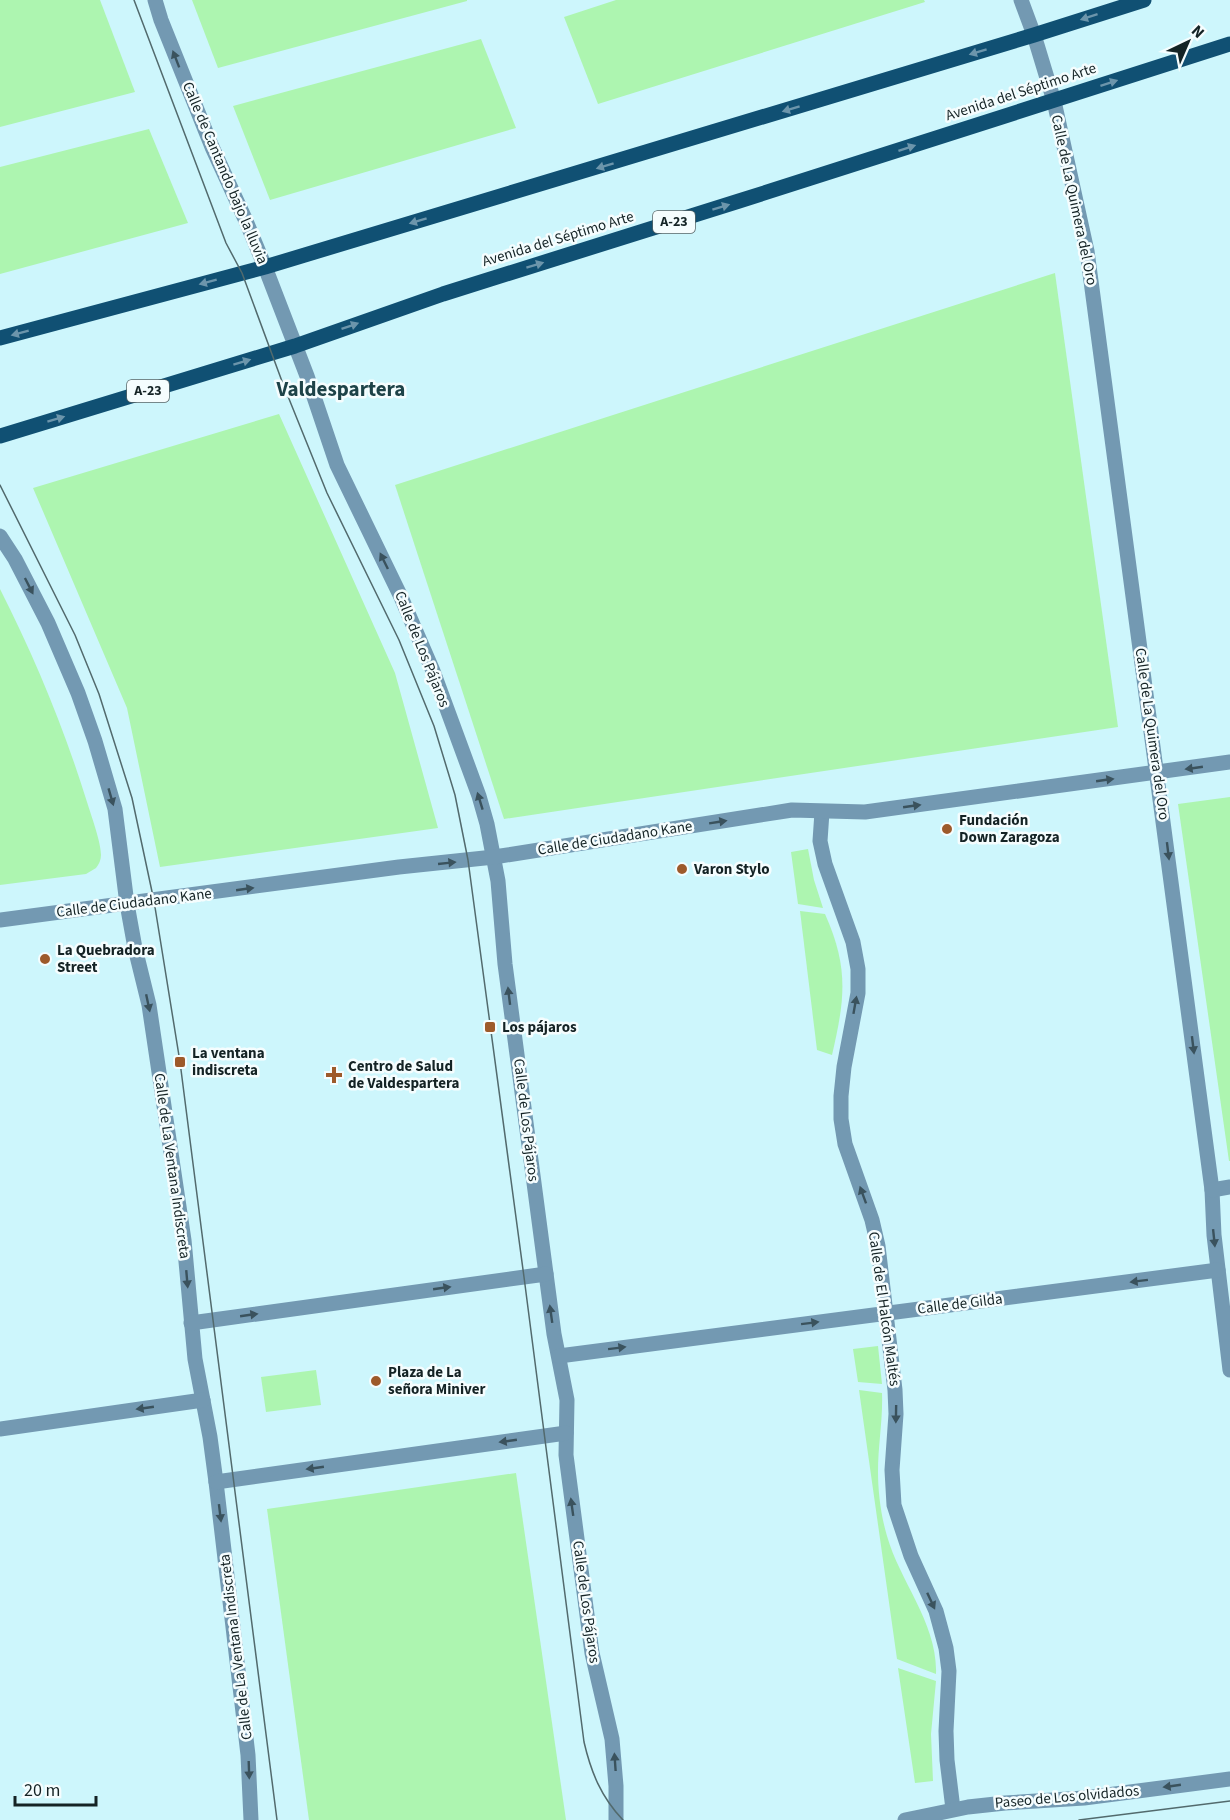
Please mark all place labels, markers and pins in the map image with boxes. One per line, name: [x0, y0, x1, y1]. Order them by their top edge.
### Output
place label: Fundación Down Zaragoza: [959, 810, 1060, 848]
marker: Fundación Down Zaragoza: [940, 822, 954, 836]
place label: Varon Stylo: [693, 859, 770, 880]
marker: Varon Stylo: [675, 862, 689, 876]
place label: La Quebradora Street: [57, 940, 155, 978]
marker: La Quebradora Street: [38, 952, 52, 966]
place label: Los pájaros: [502, 1017, 577, 1038]
marker: Los pájaros: [483, 1020, 497, 1034]
place label: La ventana indiscreta: [192, 1043, 265, 1081]
marker: La ventana indiscreta: [173, 1055, 187, 1069]
place label: Centro de Salud de Valdespartera: [348, 1056, 459, 1094]
marker: Centro de Salud de Valdespartera: [325, 1066, 343, 1084]
place label: Plaza de La señora Miniver: [388, 1362, 486, 1400]
marker: Plaza de La señora Miniver: [369, 1374, 383, 1388]

